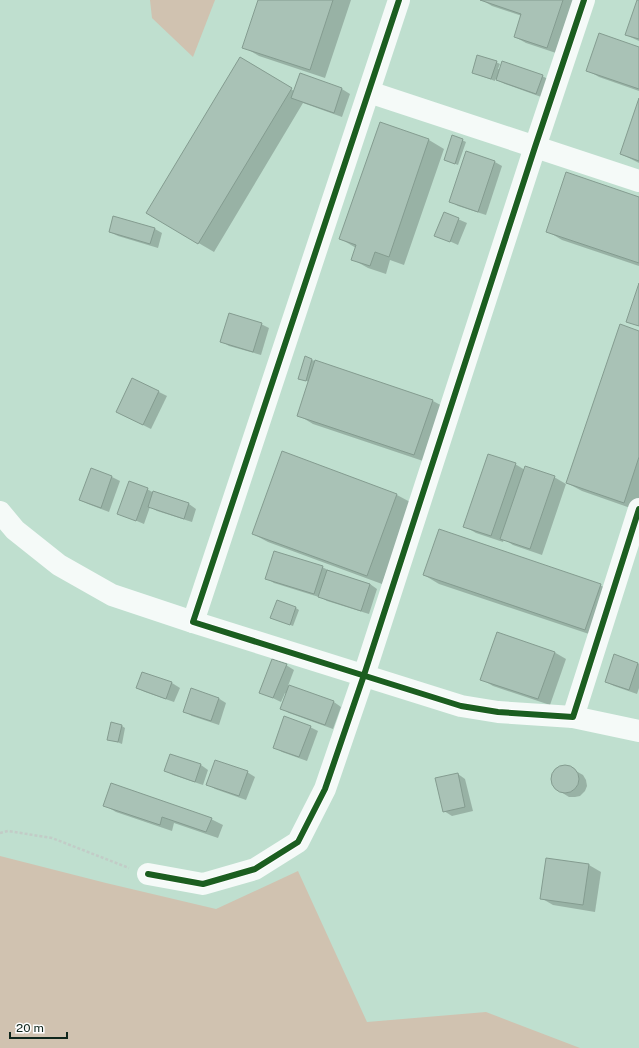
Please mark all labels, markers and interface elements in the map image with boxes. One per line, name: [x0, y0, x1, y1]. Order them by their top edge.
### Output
scale bar: [10, 1014, 67, 1040]
text: 20 m: [16, 1021, 44, 1035]

